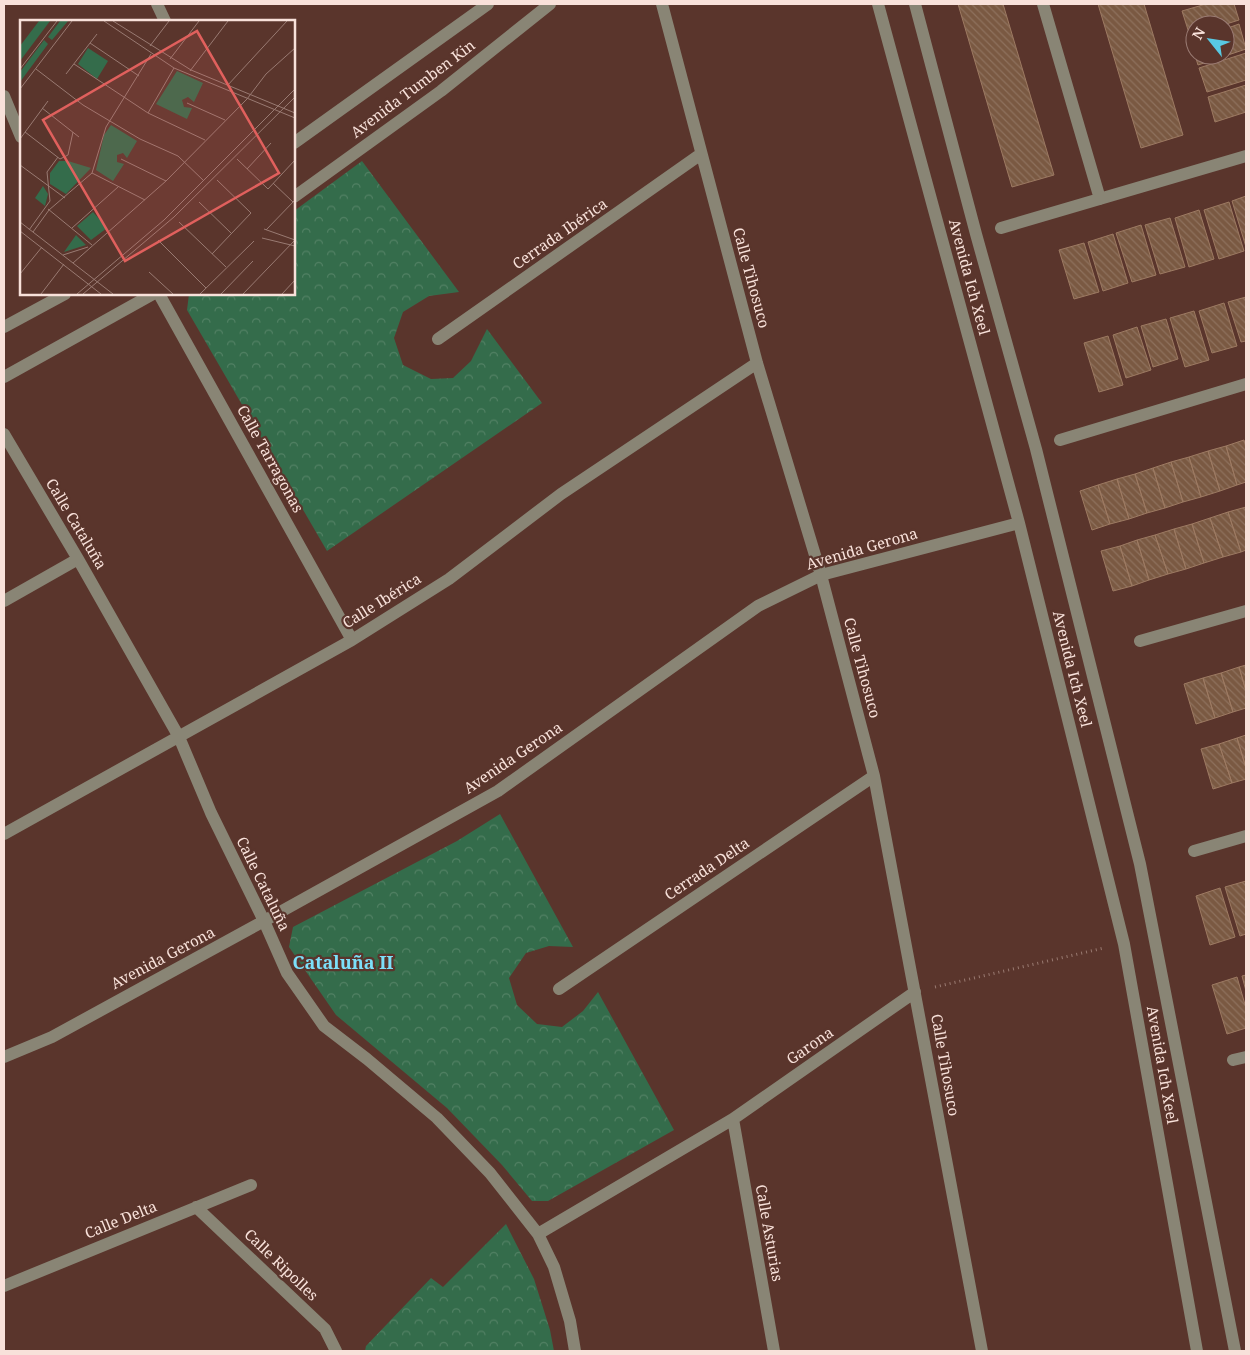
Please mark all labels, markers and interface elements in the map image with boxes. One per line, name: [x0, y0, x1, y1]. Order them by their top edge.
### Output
north arrow: [1185, 15, 1235, 65]
inset map: [20, 20, 295, 295]
text: N: [1187, 24, 1209, 43]
street label: Avenida Tumben Kin: [346, 35, 479, 142]
street label: Cerrada Ibérica: [508, 193, 611, 273]
street label: Avenida Ich Xeel: [945, 217, 995, 337]
street label: Calle Tihosuco: [729, 225, 775, 330]
street label: Calle Tarragonas: [233, 401, 309, 516]
street label: Calle Cataluña: [42, 474, 112, 573]
street label: Avenida Gerona: [804, 523, 920, 574]
street label: Calle Ibérica: [338, 568, 425, 632]
street label: Avenida Ich Xeel: [1049, 608, 1097, 729]
street label: Calle Tihosuco: [840, 615, 886, 720]
street label: Avenida Gerona: [459, 717, 566, 798]
street label: Cerrada Delta: [660, 832, 753, 904]
street label: Calle Cataluña: [232, 833, 295, 934]
street label: Avenida Gerona: [107, 921, 218, 993]
district label: Cataluña II: [292, 950, 394, 974]
street label: Avenida Ich Xeel: [1143, 1004, 1183, 1126]
street label: Calle Tihosuco: [927, 1012, 965, 1117]
street label: Garona: [782, 1022, 837, 1069]
street label: Calle Asturias: [752, 1183, 788, 1283]
street label: Calle Delta: [82, 1196, 160, 1243]
street label: Calle Ripolles: [240, 1224, 323, 1305]

